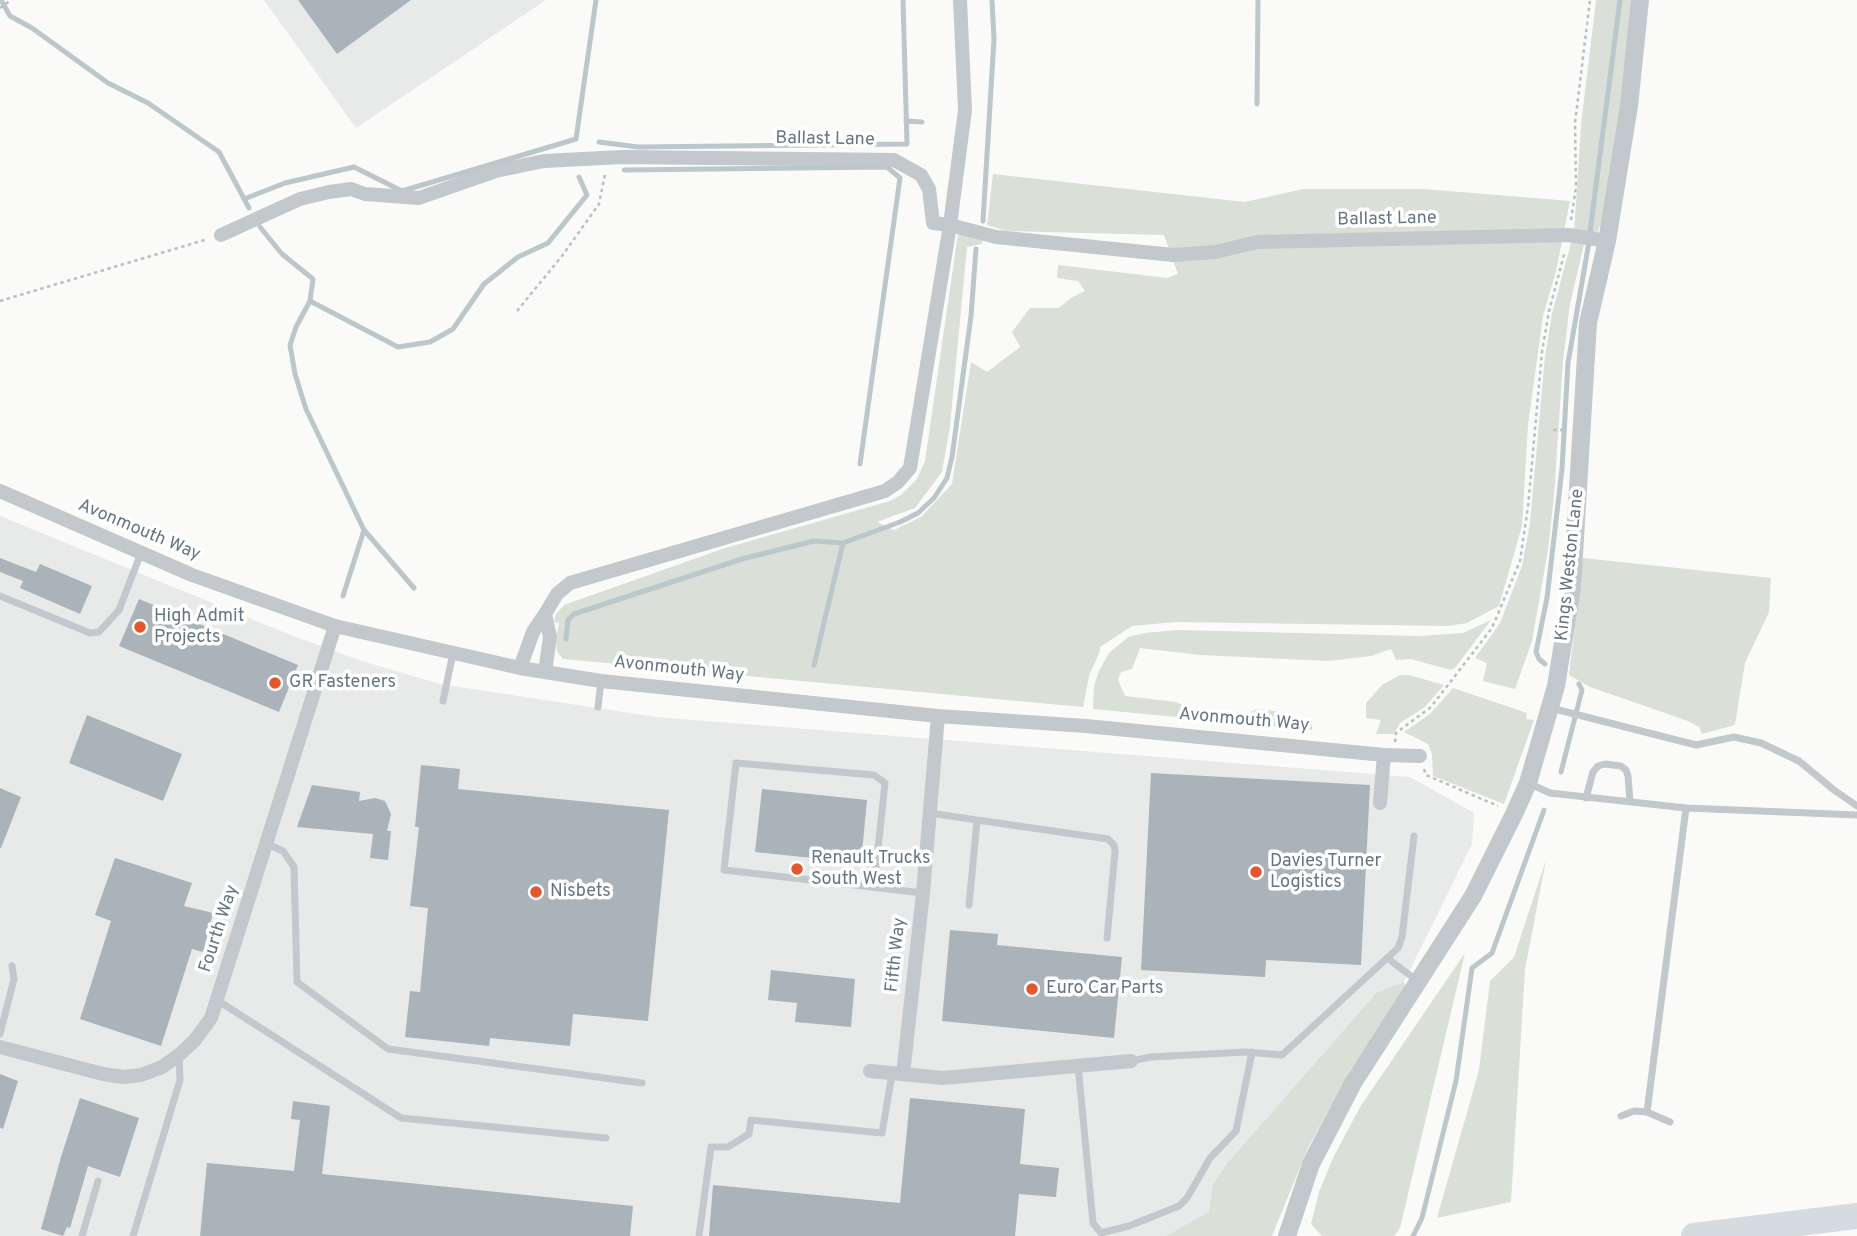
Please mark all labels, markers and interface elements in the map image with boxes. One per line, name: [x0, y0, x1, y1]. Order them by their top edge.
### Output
street label: Ballast Lane: [775, 128, 875, 152]
street label: Ballast Lane: [1337, 208, 1437, 232]
street label: Kings Weston Lane: [1552, 488, 1590, 642]
street label: Avonmouth Way: [75, 495, 203, 567]
place label: High Admit Projects: [154, 606, 244, 648]
marker: High Admit Projects: [132, 619, 148, 635]
street label: Avonmouth Way: [613, 652, 745, 688]
place label: GR Fasteners: [289, 672, 396, 694]
marker: GR Fasteners: [267, 675, 283, 691]
street label: Avonmouth Way: [1178, 705, 1310, 737]
place label: Renault Trucks South West: [811, 848, 930, 890]
place label: Davies Turner Logistics: [1270, 851, 1382, 894]
marker: Renault Trucks South West: [789, 861, 805, 877]
marker: Davies Turner Logistics: [1248, 864, 1264, 880]
place label: Nisbets: [550, 881, 611, 903]
street label: Fourth Way: [196, 883, 244, 975]
marker: Nisbets: [528, 884, 544, 900]
street label: Fifth Way: [882, 916, 912, 994]
place label: Euro Car Parts: [1046, 978, 1163, 1000]
marker: Euro Car Parts: [1024, 981, 1040, 997]

